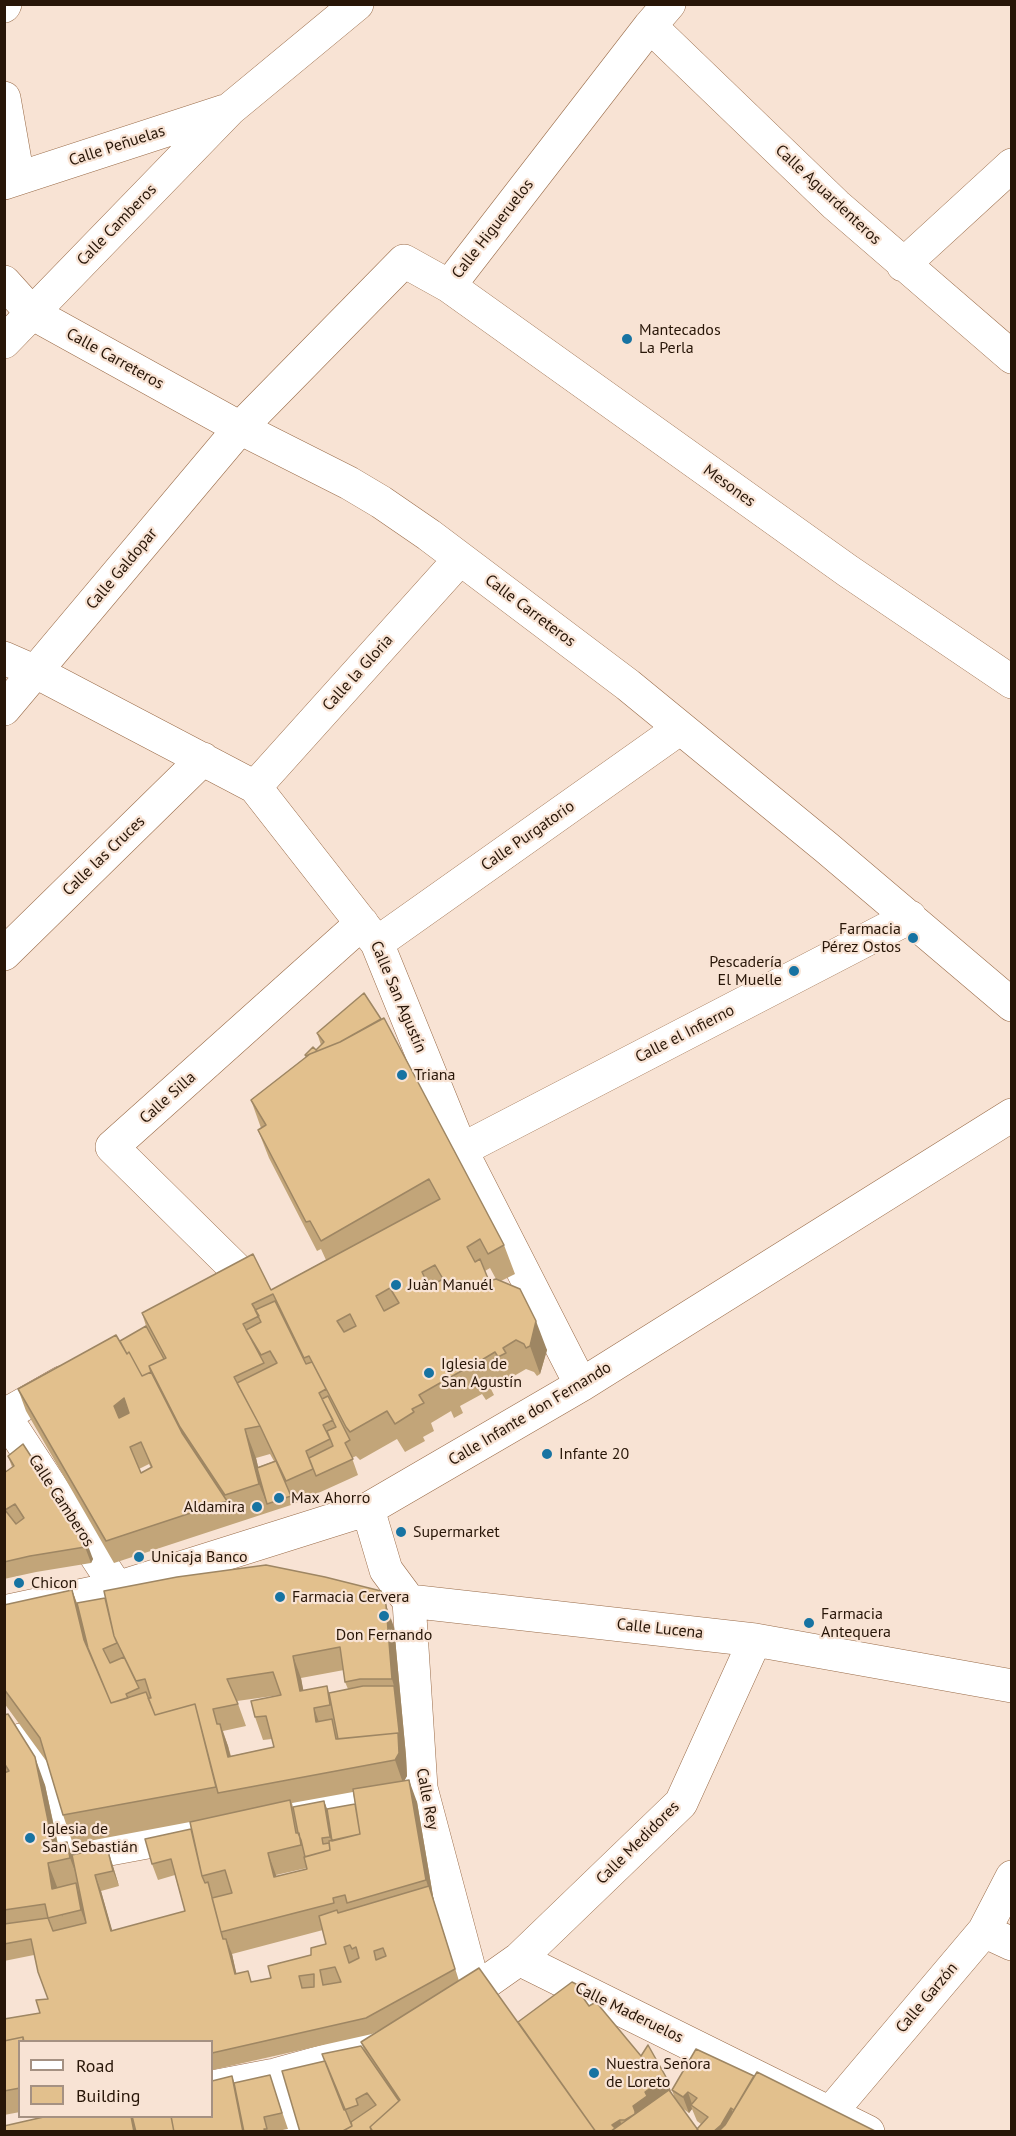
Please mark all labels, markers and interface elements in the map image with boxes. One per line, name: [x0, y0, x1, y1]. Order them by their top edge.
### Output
street label: Calle Peñuelas: [67, 121, 167, 171]
street label: Calle Aguardenteros: [771, 141, 885, 249]
street label: Calle Higueruelos: [448, 175, 538, 283]
street label: Calle Camberos: [73, 180, 161, 270]
place label: Mantecados La Perla: [639, 320, 721, 358]
street label: Calle Carreteros: [63, 324, 167, 394]
marker: Mantecados La Perla: [620, 332, 634, 346]
street label: Mesones: [699, 461, 759, 511]
street label: Calle Galdopar: [82, 524, 162, 614]
street label: Calle Carreteros: [481, 571, 579, 651]
street label: Calle la Gloria: [319, 631, 397, 715]
street label: Calle Purgatorio: [478, 797, 578, 875]
street label: Calle las Cruces: [59, 812, 149, 900]
place label: Farmacia Pérez Ostos: [821, 919, 901, 957]
marker: Farmacia Pérez Ostos: [906, 931, 920, 945]
street label: Calle San Agustín: [366, 938, 430, 1056]
place label: Pescadería El Muelle: [709, 952, 782, 990]
marker: Pescadería El Muelle: [787, 964, 801, 978]
street label: Calle el Infierno: [632, 1001, 738, 1067]
place label: Triana: [414, 1065, 456, 1085]
street label: Calle Silla: [136, 1068, 200, 1128]
marker: Triana: [395, 1068, 409, 1082]
place label: Juàn Manuél: [408, 1275, 493, 1295]
marker: Juàn Manuél: [389, 1278, 403, 1292]
place label: Iglesia de San Agustín: [441, 1354, 522, 1392]
street label: Calle Infante don Fernando: [445, 1358, 615, 1470]
marker: Iglesia de San Agustín: [422, 1366, 436, 1380]
place label: Infante 20: [559, 1444, 629, 1464]
marker: Infante 20: [540, 1447, 554, 1461]
street label: Calle Camberos: [24, 1451, 98, 1551]
place label: Max Ahorro: [291, 1488, 370, 1508]
marker: Max Ahorro: [272, 1491, 286, 1505]
place label: Aldamira: [184, 1497, 245, 1517]
marker: Aldamira: [250, 1500, 264, 1514]
place label: Supermarket: [413, 1522, 500, 1542]
marker: Supermarket: [394, 1525, 408, 1539]
place label: Unicaja Banco: [151, 1547, 248, 1567]
marker: Unicaja Banco: [132, 1550, 146, 1564]
place label: Chicon: [31, 1573, 77, 1593]
marker: Chicon: [12, 1576, 26, 1590]
place label: Farmacia Cervera: [292, 1587, 409, 1607]
marker: Farmacia Cervera: [273, 1590, 287, 1604]
place label: Farmacia Antequera: [821, 1604, 891, 1642]
marker: Don Fernando: [377, 1609, 391, 1623]
street label: Calle Lucena: [616, 1615, 704, 1643]
marker: Farmacia Antequera: [802, 1616, 816, 1630]
place label: Don Fernando: [336, 1625, 432, 1645]
street label: Calle Rey: [412, 1766, 442, 1832]
street label: Calle Medidores: [592, 1797, 684, 1889]
place label: Iglesia de San Sebastián: [42, 1819, 138, 1857]
marker: Iglesia de San Sebastián: [23, 1831, 37, 1845]
street label: Calle Garzón: [892, 1959, 962, 2037]
street label: Calle Maderuelos: [572, 1978, 686, 2048]
legend: [18, 2040, 213, 2118]
text: Road: [76, 2054, 114, 2077]
place label: Nuestra Señora de Loreto: [606, 2054, 711, 2092]
marker: Nuestra Señora de Loreto: [587, 2066, 601, 2080]
text: Building: [76, 2084, 140, 2107]

